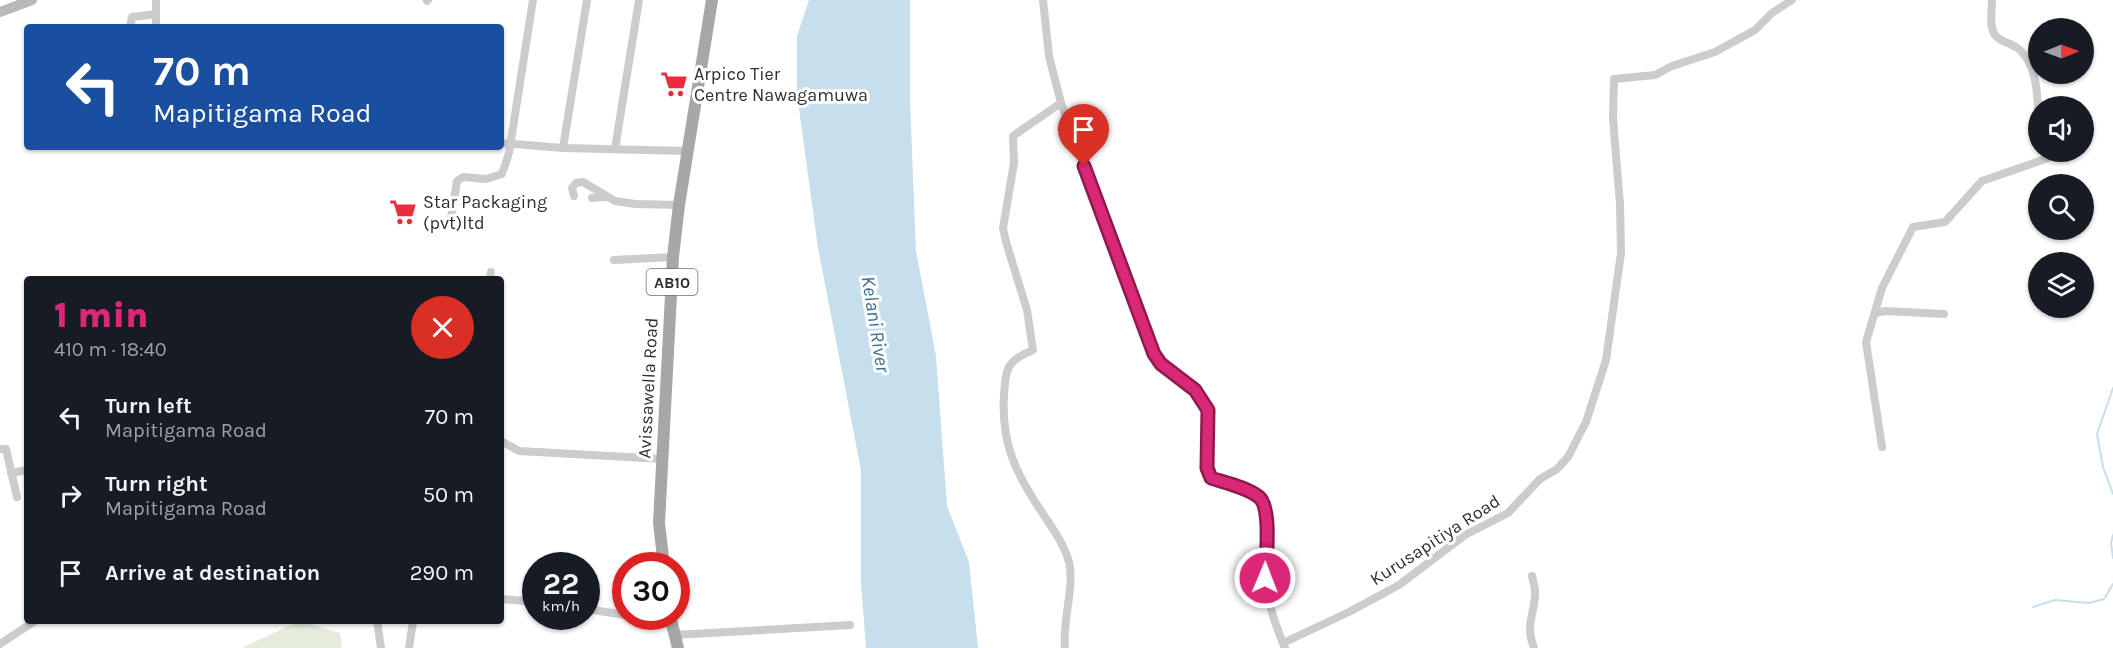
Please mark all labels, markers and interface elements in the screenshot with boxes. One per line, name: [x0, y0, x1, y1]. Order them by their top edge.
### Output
north arrow: [2028, 18, 2094, 84]
map controls: [2028, 18, 2094, 318]
text: 70 m: [153, 46, 251, 96]
icon: left: [54, 48, 132, 126]
place label: Arpico Tier Centre Nawagamuwa: [694, 63, 868, 106]
supermarket icon: Arpico Tier Centre Nawagamuwa: [659, 69, 689, 99]
button: sound: [2028, 96, 2094, 162]
text: Mapitigama Road: [153, 97, 372, 129]
pin: [1058, 104, 1109, 166]
icon: arrive: [1067, 113, 1100, 146]
button: search: [2028, 174, 2094, 240]
place label: Star Packaging (pvt)ltd: [423, 191, 547, 234]
supermarket icon: Star Packaging (pvt)ltd: [388, 197, 418, 227]
button: layers: [2028, 252, 2094, 318]
road number: AB10: [646, 269, 698, 295]
water label: Kelani River: [857, 274, 895, 375]
text: 1 min: [54, 294, 148, 336]
button: close: [411, 296, 474, 359]
street label: Avissawella Road: [633, 317, 663, 459]
text: 410 m · 18:40: [54, 338, 167, 361]
text: Turn left: [105, 393, 192, 419]
icon: left: [54, 401, 87, 434]
text: 70 m: [425, 404, 474, 430]
text: Mapitigama Road: [105, 419, 267, 442]
text: Turn right: [105, 471, 208, 497]
icon: right: [54, 479, 87, 512]
text: 50 m: [423, 482, 474, 508]
street label: Kurusapitiya Road: [1366, 490, 1504, 590]
text: Mapitigama Road: [105, 497, 267, 520]
position arrow: [1233, 546, 1297, 610]
speed limit sign: 30: [612, 552, 690, 630]
icon: arrive: [54, 557, 87, 590]
text: Arrive at destination: [105, 560, 320, 586]
text: 290 m: [410, 560, 474, 586]
text: 22: [543, 566, 579, 602]
text: km/h: [542, 597, 580, 615]

